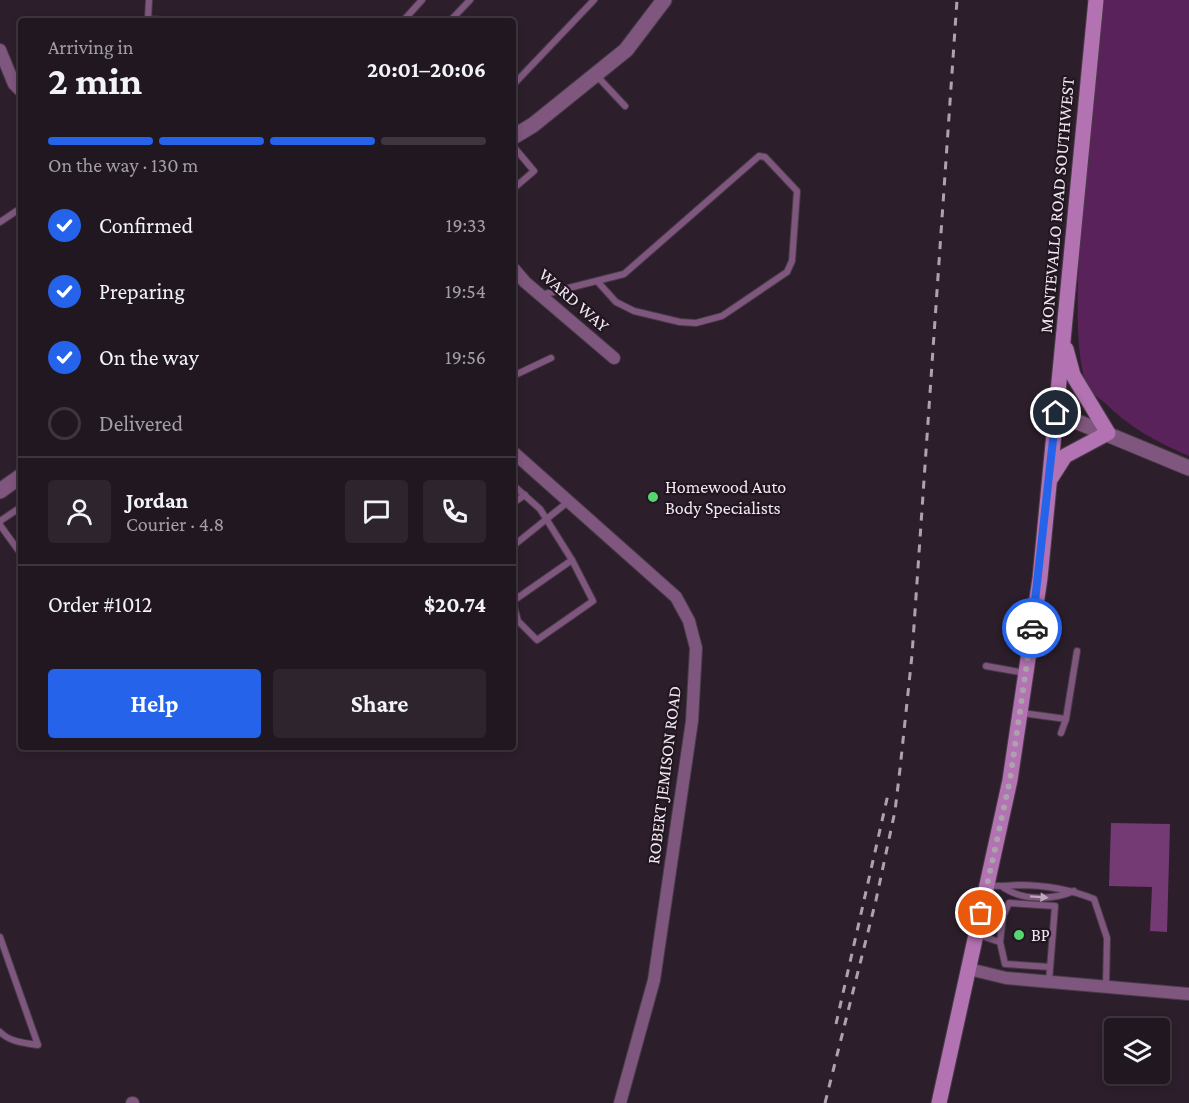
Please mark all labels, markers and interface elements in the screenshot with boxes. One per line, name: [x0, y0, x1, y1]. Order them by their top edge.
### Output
text: Arriving in: [48, 36, 133, 58]
text: 20:01–20:06: [367, 57, 486, 82]
text: 2 min: [48, 59, 142, 102]
street label: MONTEVALLO ROAD SOUTHWEST: [1036, 76, 1078, 334]
text: On the way · 130 m: [48, 154, 198, 176]
icon: check: [48, 209, 81, 242]
text: Confirmed: [99, 213, 193, 238]
text: 19:33: [446, 214, 486, 236]
street label: WARD WAY: [535, 264, 613, 336]
icon: check: [48, 275, 81, 308]
text: Preparing: [99, 279, 185, 304]
text: 19:54: [445, 280, 486, 302]
icon: check: [48, 341, 81, 374]
text: On the way: [99, 345, 199, 370]
text: 19:56: [445, 346, 486, 368]
pin: [1030, 387, 1081, 438]
icon: home: [1039, 396, 1072, 429]
text: Delivered: [99, 411, 183, 436]
place label: Homewood Auto Body Specialists: [665, 477, 786, 518]
button: person: [48, 480, 111, 543]
button: chat: [345, 480, 408, 543]
button: phone: [423, 480, 486, 543]
text: Jordan: [126, 488, 188, 513]
marker: Homewood Auto Body Specialists: [646, 490, 660, 504]
text: Courier · 4.8: [126, 513, 224, 535]
text: Order #1012: [48, 592, 152, 617]
text: $20.74: [424, 592, 486, 617]
courier: [1002, 598, 1062, 658]
icon: car: [1016, 612, 1049, 645]
button: Help: [48, 669, 261, 738]
button: Share: [273, 669, 486, 738]
street label: ROBERT JEMISON ROAD: [643, 685, 685, 865]
pin: [955, 887, 1006, 938]
one-way arrow: [1029, 892, 1048, 902]
icon: bag: [964, 896, 997, 929]
place label: BP: [1031, 925, 1050, 945]
marker: BP: [1012, 928, 1026, 942]
map controls: [1104, 1018, 1170, 1084]
button: layers: [1104, 1018, 1170, 1084]

